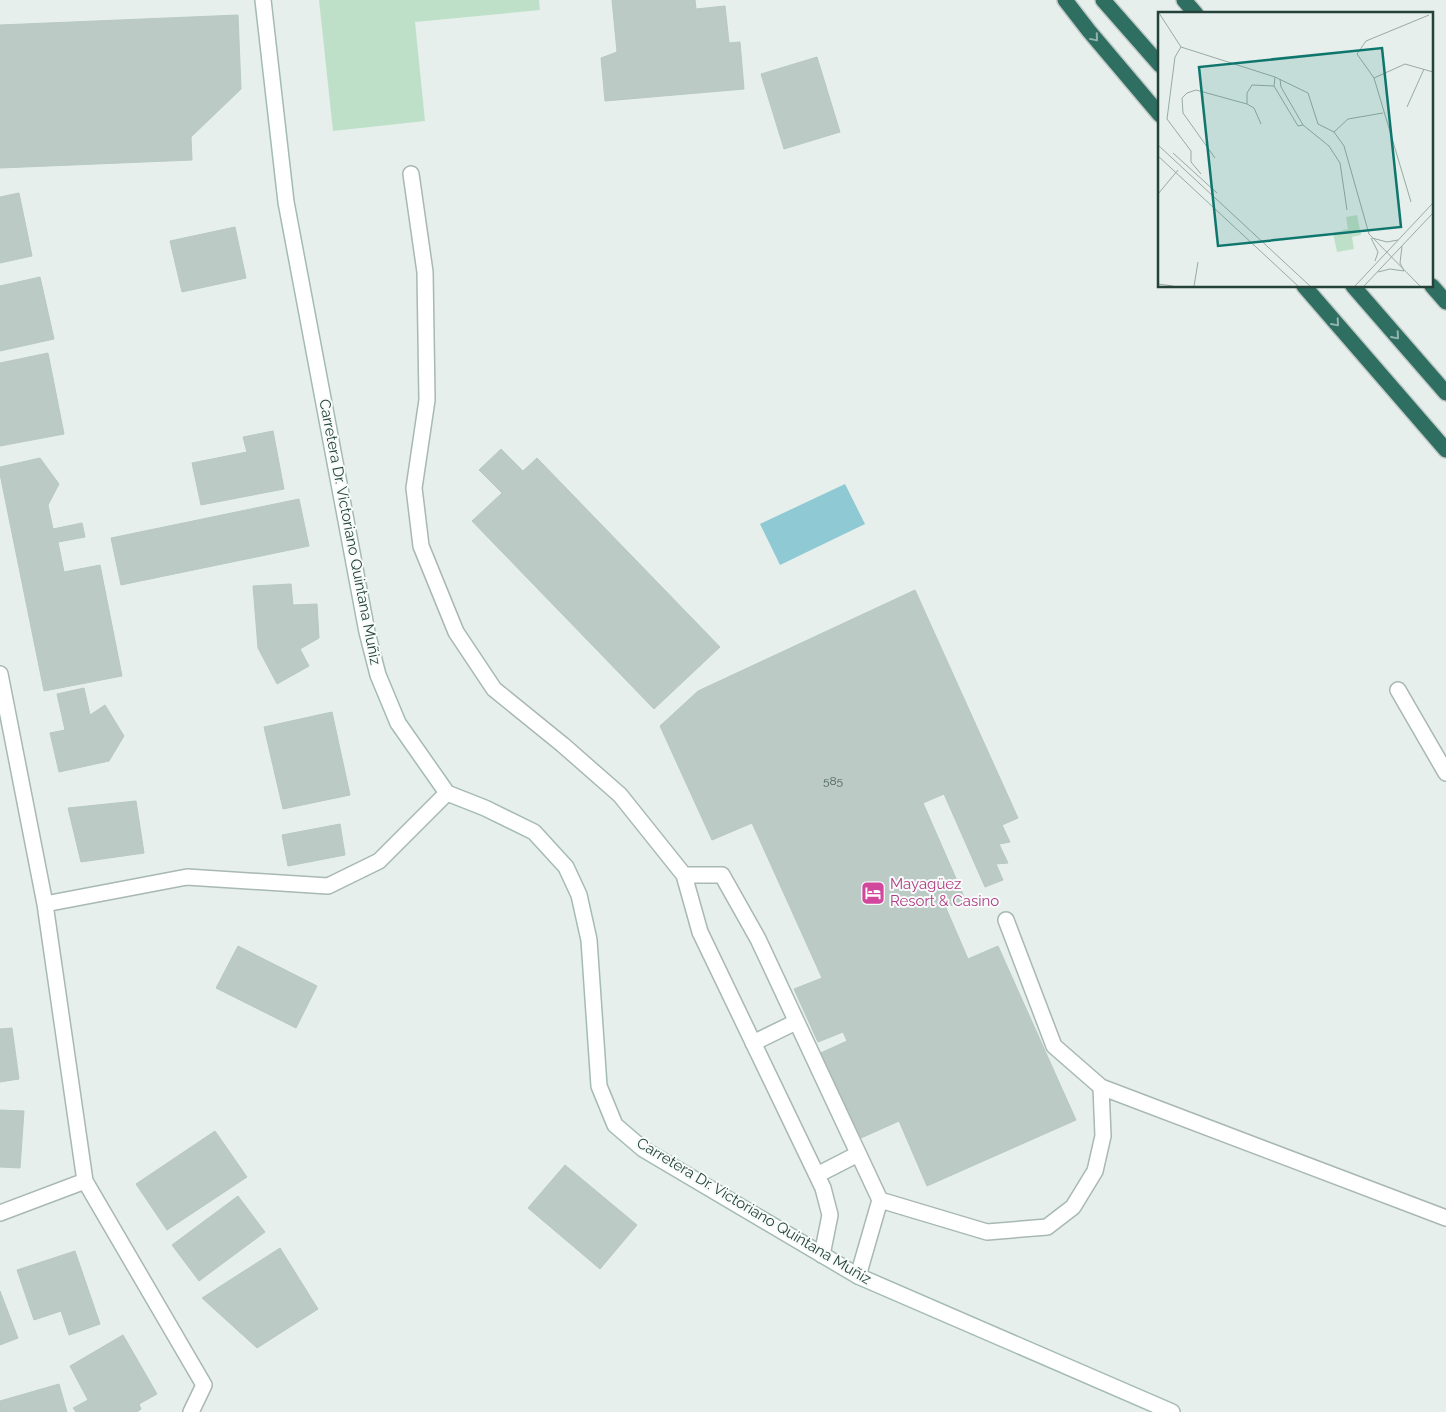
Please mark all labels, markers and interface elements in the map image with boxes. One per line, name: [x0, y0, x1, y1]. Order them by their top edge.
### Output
inset map: [1158, 12, 1434, 288]
one-way arrow: [1089, 33, 1098, 42]
one-way arrow: [1330, 317, 1339, 326]
one-way arrow: [1390, 330, 1399, 339]
street label: Carretera Dr. Victoriano Quintana Muñiz: [315, 398, 385, 666]
house number: 585: [823, 774, 844, 788]
place label: Mayagüez Resort & Casino: [890, 875, 999, 910]
hotel icon: Mayagüez Resort & Casino: [860, 880, 886, 906]
street label: Carretera Dr. Victoriano Quintana Muñiz: [634, 1134, 874, 1288]

